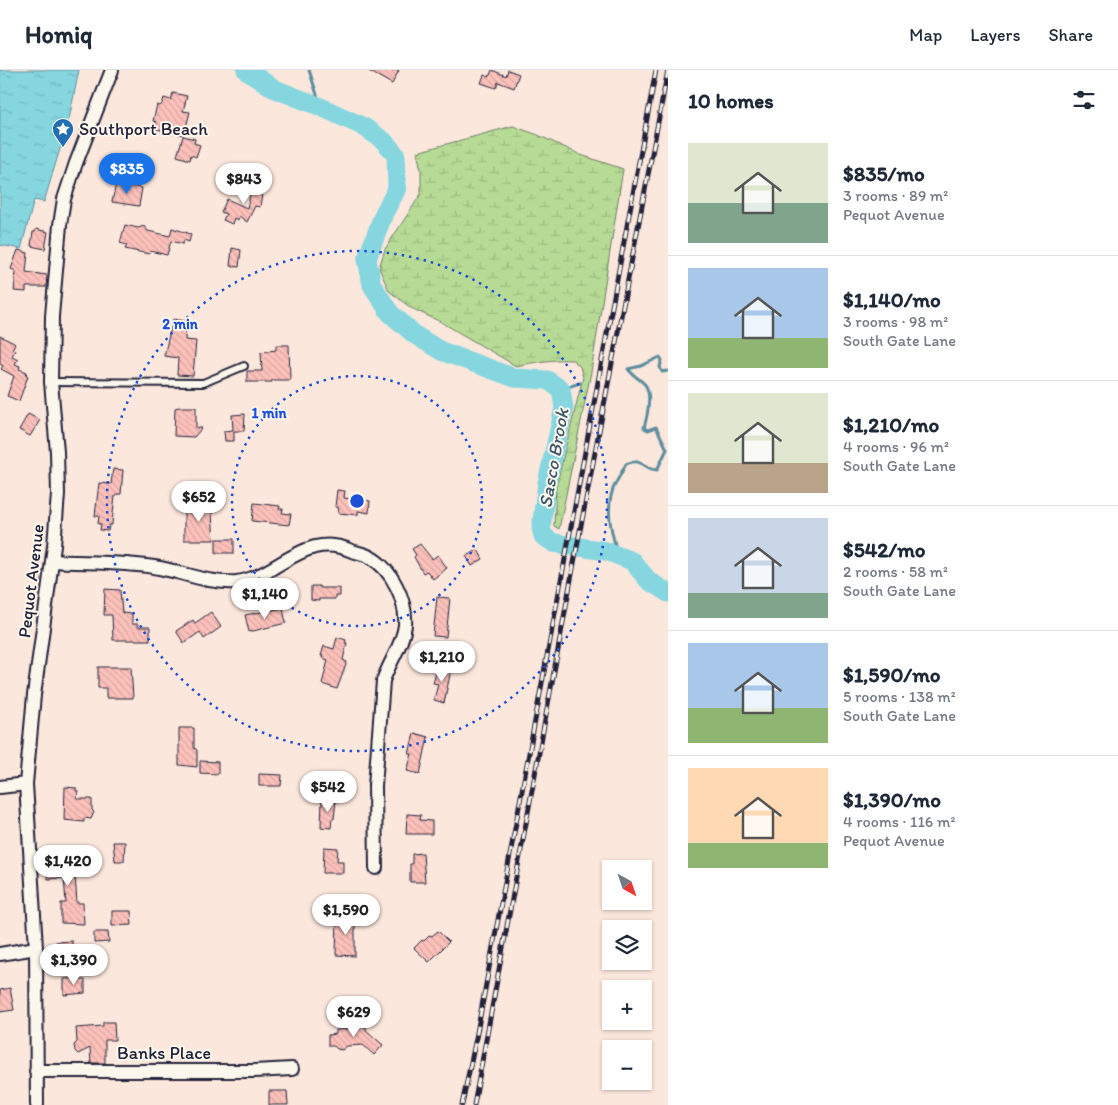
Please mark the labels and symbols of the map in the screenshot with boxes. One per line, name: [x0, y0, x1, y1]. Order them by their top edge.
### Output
place icon: Southport Beach: [51, 117, 75, 148]
place label: Southport Beach: [79, 118, 208, 140]
pin: $835: [97, 152, 157, 195]
pin: $843: [214, 162, 274, 205]
text: 2 min: [162, 315, 199, 333]
text: 1 min: [252, 404, 287, 422]
water label: Sasco Brook: [533, 406, 574, 510]
pin: $652: [169, 480, 229, 523]
centre of rings: [348, 492, 366, 510]
street label: Pequot Avenue: [13, 523, 49, 639]
pin: $1,140: [224, 578, 306, 620]
pin: $1,210: [401, 640, 483, 683]
pin: $542: [298, 770, 358, 813]
pin: $1,420: [27, 844, 109, 887]
north arrow: [602, 860, 652, 910]
pin: $1,590: [305, 894, 387, 936]
pin: $1,390: [33, 944, 115, 986]
pin: $629: [324, 996, 384, 1038]
street label: Banks Place: [117, 1042, 211, 1064]

